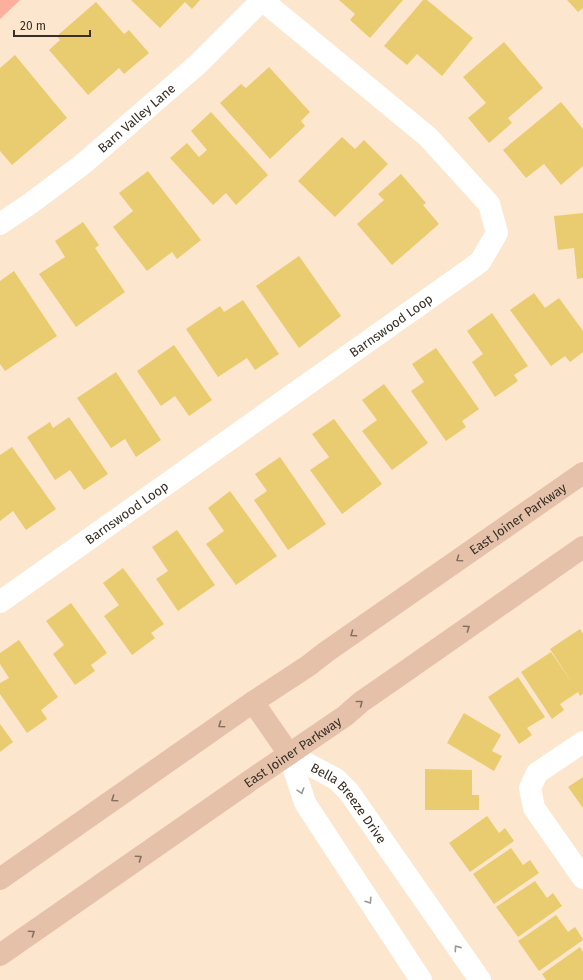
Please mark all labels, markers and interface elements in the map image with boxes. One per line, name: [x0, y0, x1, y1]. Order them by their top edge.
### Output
scale bar: [14, 12, 90, 38]
text: 20 m: [20, 19, 46, 33]
street label: Barn Valley Lane: [95, 80, 178, 156]
street label: Barnswood Loop: [347, 291, 436, 360]
street label: Barnswood Loop: [82, 478, 171, 547]
street label: East Joiner Parkway: [467, 480, 570, 558]
one-way arrow: [457, 554, 464, 561]
one-way arrow: [462, 626, 469, 633]
one-way arrow: [350, 629, 357, 636]
one-way arrow: [356, 701, 363, 708]
street label: East Joiner Parkway: [241, 714, 345, 791]
one-way arrow: [218, 720, 225, 728]
street label: Bella Breeze Drive: [308, 760, 389, 846]
one-way arrow: [296, 787, 305, 794]
one-way arrow: [112, 794, 119, 801]
one-way arrow: [134, 856, 141, 863]
one-way arrow: [364, 897, 372, 904]
one-way arrow: [28, 930, 35, 938]
one-way arrow: [454, 945, 462, 952]

